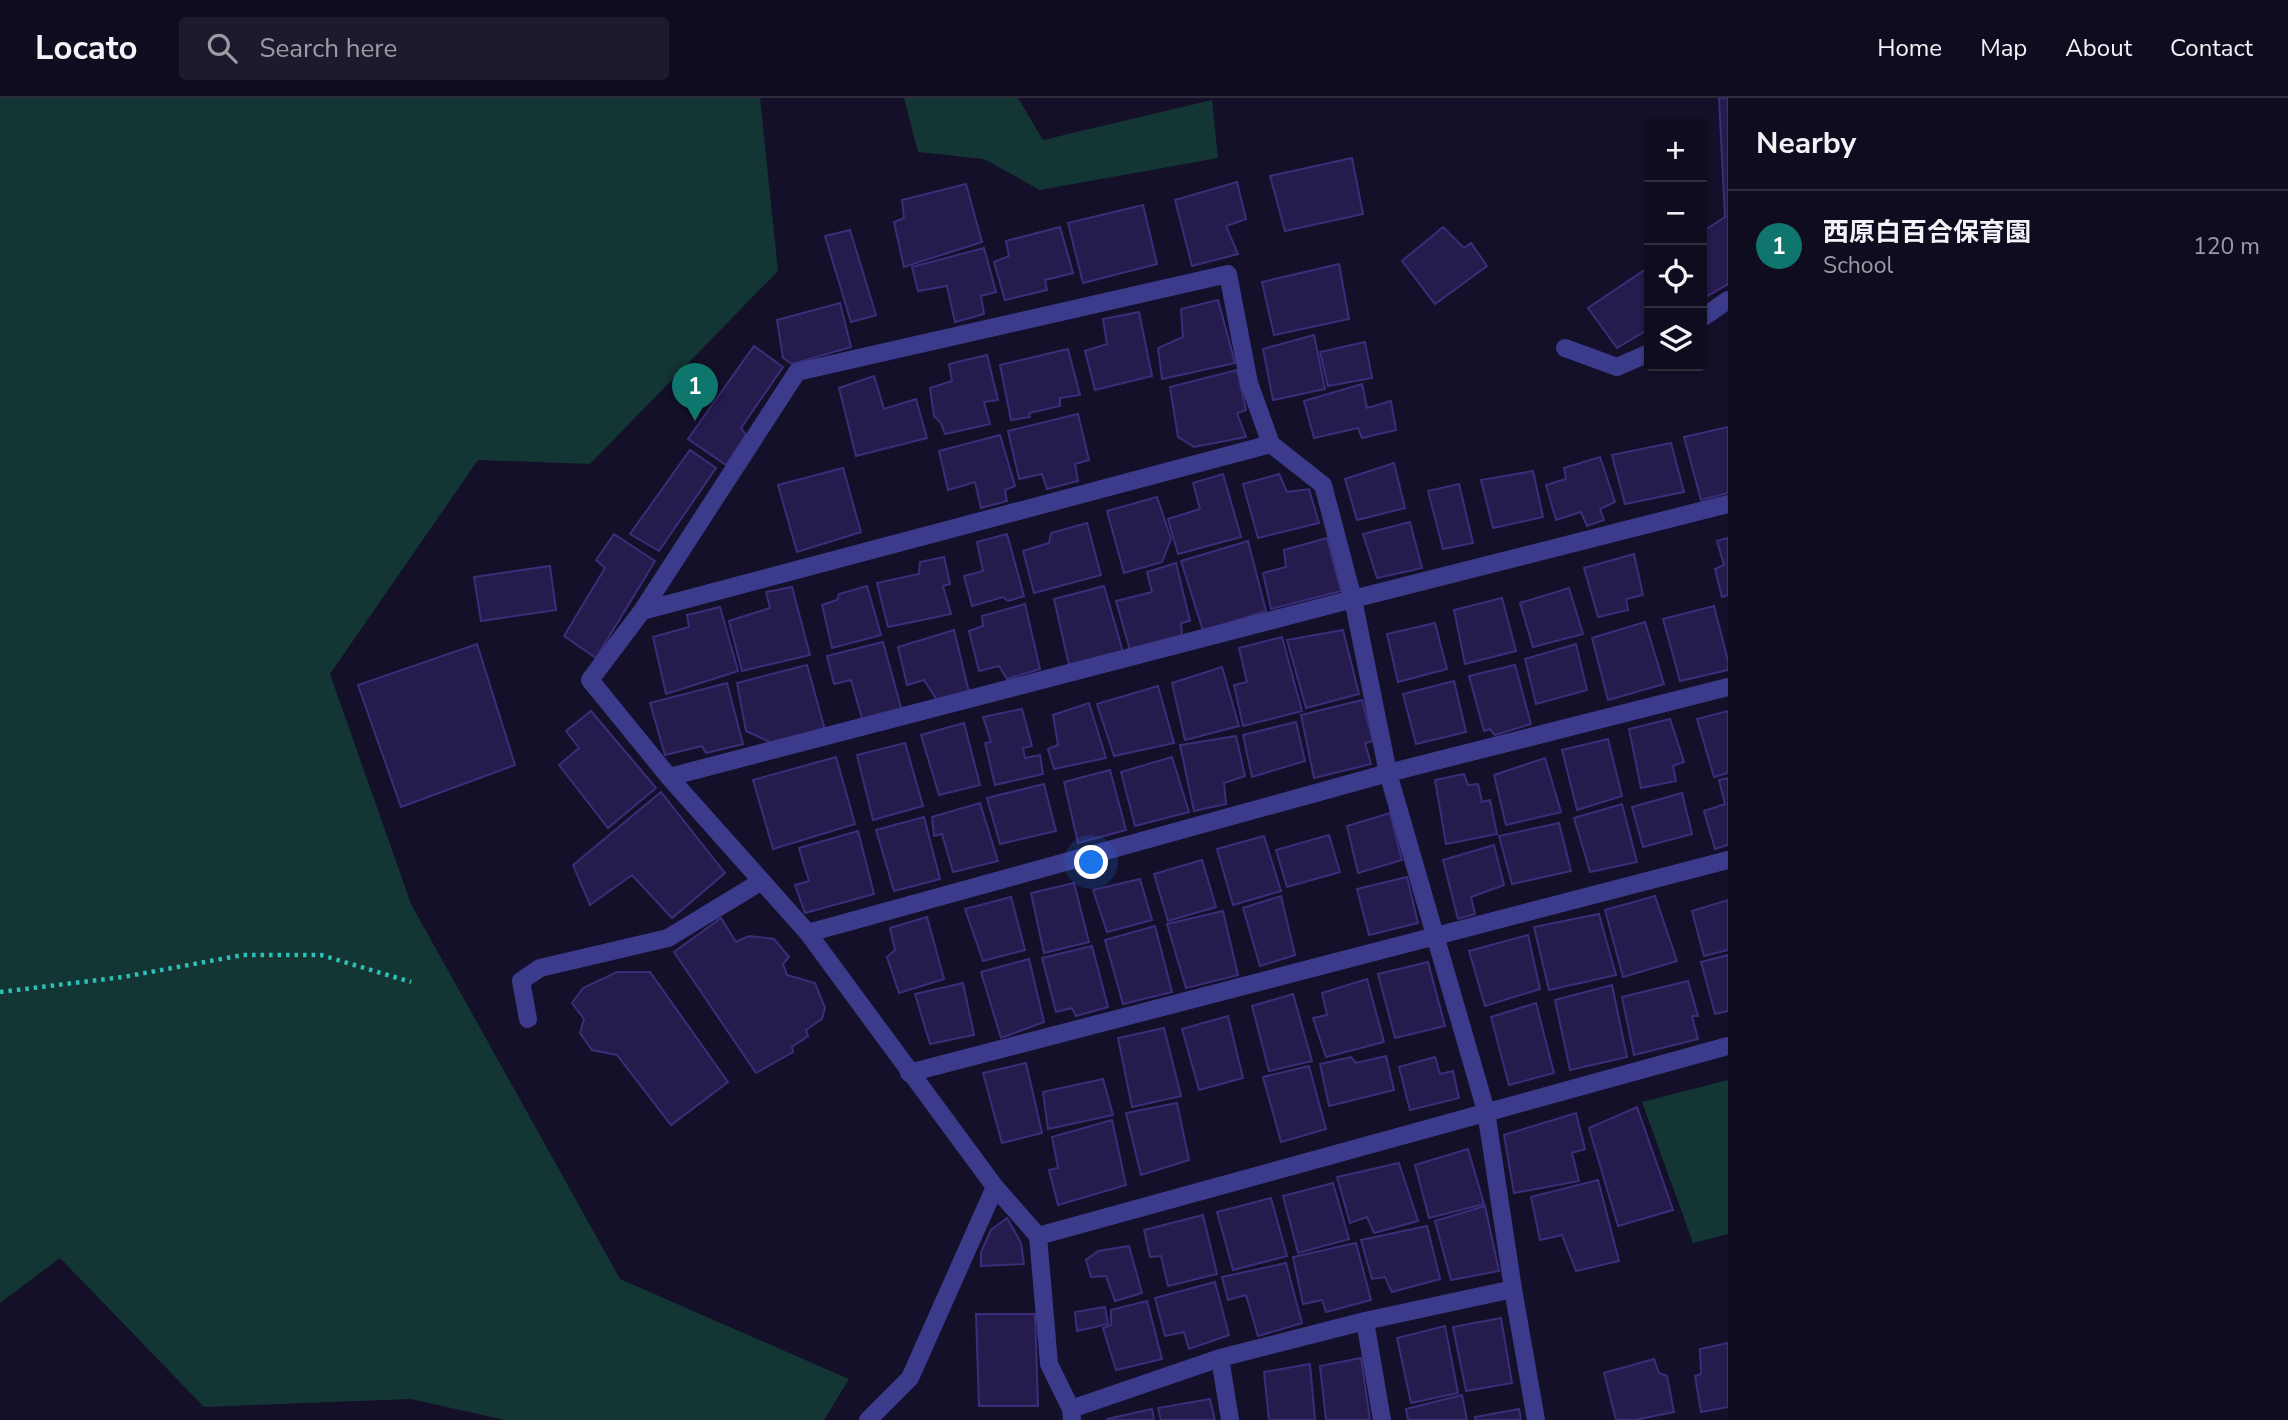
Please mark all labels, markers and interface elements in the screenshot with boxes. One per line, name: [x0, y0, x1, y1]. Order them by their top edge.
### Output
search box: [179, 17, 669, 80]
text: Locato: [35, 26, 137, 71]
icon: search: [203, 29, 241, 67]
text: Search here: [259, 31, 397, 66]
text: Home: [1877, 32, 1942, 64]
text: Map: [1980, 32, 2027, 64]
text: About: [2065, 32, 2132, 64]
text: Contact: [2170, 32, 2253, 64]
map controls: [1644, 119, 1707, 371]
button: +: [1644, 119, 1707, 182]
text: Nearby: [1756, 123, 1856, 164]
button: −: [1644, 182, 1707, 245]
text: 西原白百合保育園: [1823, 215, 2031, 250]
text: 1: [1772, 231, 1786, 262]
text: 120 m: [2193, 231, 2260, 262]
button: locate: [1644, 245, 1707, 308]
text: School: [1823, 250, 1893, 281]
button: layers: [1644, 308, 1707, 371]
pin: 1: [672, 363, 718, 421]
your location: [1074, 845, 1108, 879]

